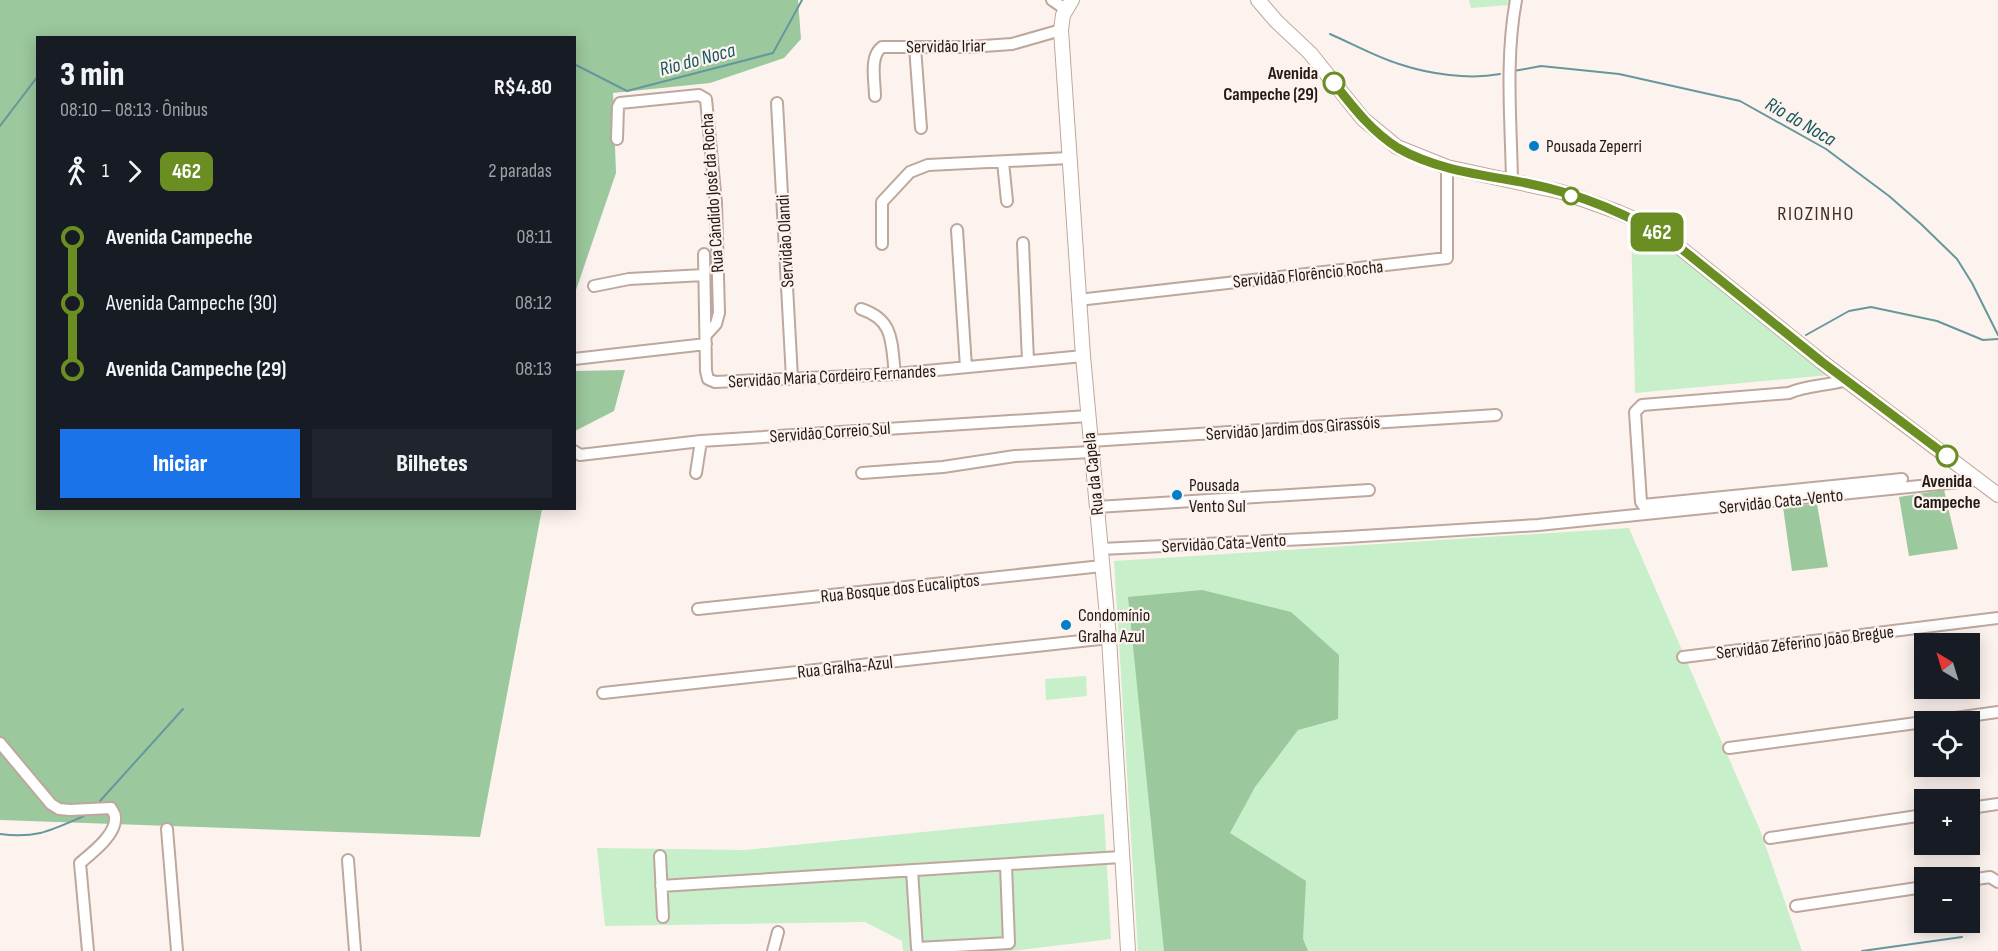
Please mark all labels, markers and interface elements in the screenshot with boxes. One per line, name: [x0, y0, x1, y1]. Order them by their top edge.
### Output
street label: Servidão Iriar: [906, 35, 986, 58]
water label: Rio do Noca: [657, 38, 738, 82]
text: 3 min: [60, 55, 124, 95]
place label: Avenida Campeche (29): [1223, 63, 1318, 105]
marker: Avenida Campeche (29): [1323, 72, 1345, 94]
text: R$4.80: [494, 74, 552, 101]
water label: Rio do Noca: [1761, 92, 1840, 152]
text: 08:10 – 08:13 · Ônibus: [60, 98, 208, 122]
street label: Rua Cândido José da Rocha: [696, 112, 729, 273]
place label: Pousada Zeperri: [1546, 136, 1642, 157]
marker: Pousada Zeperri: [1527, 139, 1541, 153]
icon: walk: [60, 155, 93, 188]
icon: forward: [118, 155, 151, 188]
text: 1: [102, 159, 109, 183]
text: 462: [172, 159, 201, 184]
text: 2 paradas: [488, 159, 552, 183]
unlabelled marker: [1562, 187, 1580, 205]
street label: Servidão Olandi: [773, 194, 798, 288]
district label: RIOZINHO: [1777, 202, 1855, 226]
line badge: 462: [1622, 212, 1692, 252]
text: 462: [1643, 220, 1671, 245]
text: Avenida Campeche: [106, 224, 253, 251]
text: 08:11: [517, 225, 552, 249]
street label: Servidão Florêncio Rocha: [1232, 256, 1384, 293]
text: Avenida Campeche (30): [106, 290, 277, 317]
text: 08:12: [515, 291, 552, 315]
text: Avenida Campeche (29): [106, 356, 286, 383]
text: 08:13: [515, 357, 552, 381]
street label: Servidão Maria Cordeiro Fernandes: [728, 361, 936, 392]
street label: Servidão Jardim dos Girassóis: [1205, 412, 1381, 445]
street label: Servidão Correio Sul: [769, 418, 891, 447]
button: Iniciar: [60, 429, 300, 498]
button: Bilhetes: [312, 429, 552, 498]
street label: Rua da Capela: [1079, 431, 1108, 516]
marker: Avenida Campeche: [1936, 445, 1958, 467]
place label: Avenida Campeche: [1913, 471, 1981, 513]
place label: Pousada Vento Sul: [1189, 475, 1246, 517]
street label: Servidão Cata-Vento: [1718, 485, 1844, 518]
marker: Pousada Vento Sul: [1170, 488, 1184, 502]
street label: Servidão Cata-Vento: [1161, 530, 1287, 557]
street label: Rua Bosque dos Eucaliptos: [820, 570, 981, 607]
place label: Condomínio Gralha Azul: [1078, 605, 1150, 647]
marker: Condomínio Gralha Azul: [1059, 618, 1073, 632]
street label: Servidão Zeferino João Bregue: [1715, 621, 1895, 664]
north arrow: [1914, 633, 1980, 699]
map controls: [1914, 633, 1980, 933]
street label: Rua Gralha-Azul: [796, 652, 894, 683]
button: locate: [1914, 711, 1980, 777]
button: +: [1914, 789, 1980, 855]
button: −: [1914, 867, 1980, 933]

